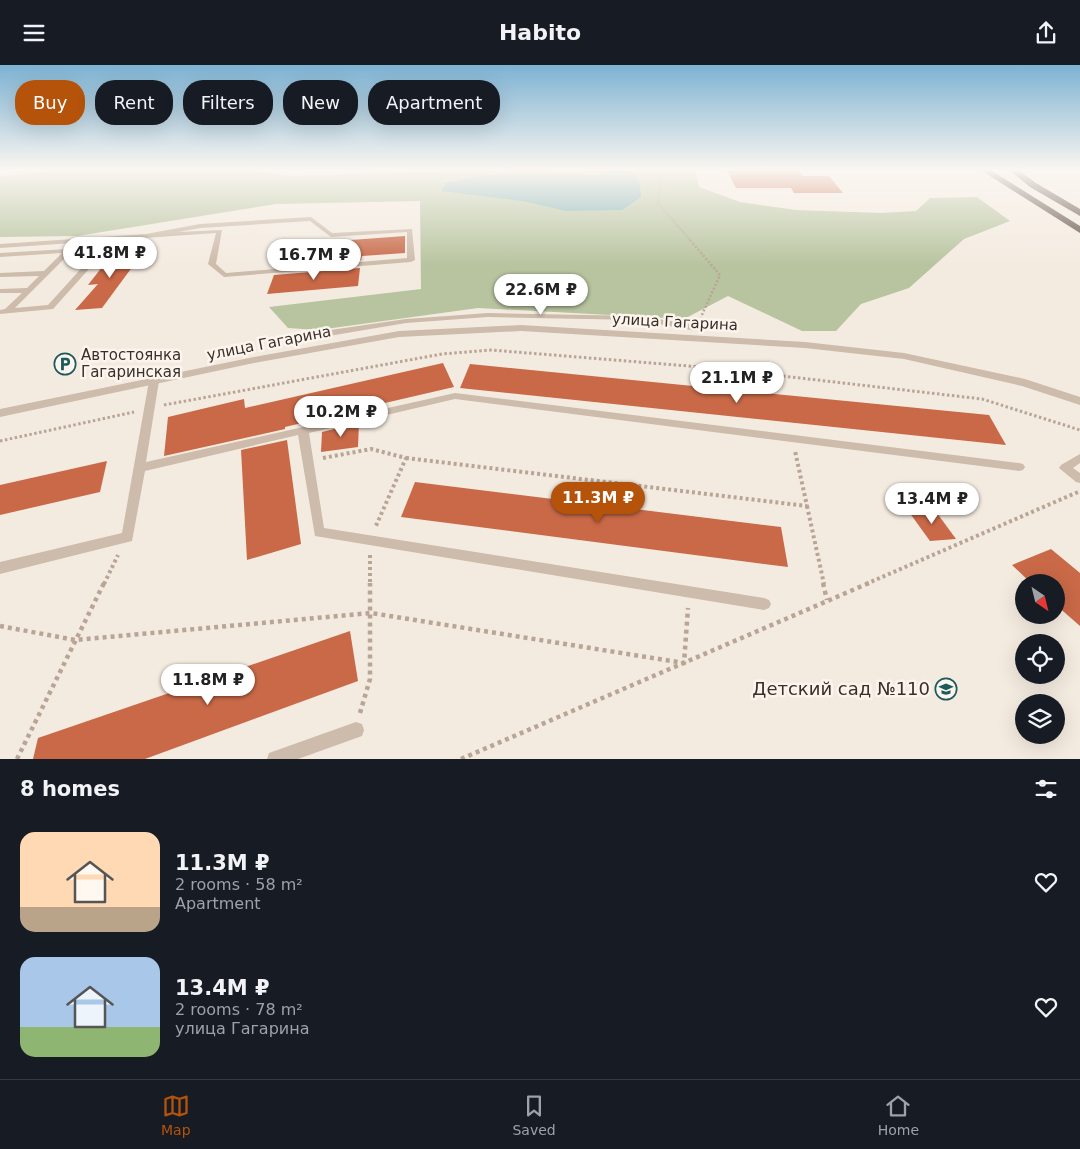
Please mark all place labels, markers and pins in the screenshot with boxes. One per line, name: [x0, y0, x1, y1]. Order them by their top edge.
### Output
pin: 41.8M ₽: [64, 237, 156, 279]
pin: 16.7M ₽: [268, 239, 360, 281]
pin: 22.6M ₽: [495, 273, 587, 316]
place label: Автостоянка Гагаринская: [81, 346, 181, 381]
parking icon: Автостоянка Гагаринская: [53, 352, 77, 376]
pin: 21.1M ₽: [691, 361, 783, 404]
pin: 10.2M ₽: [295, 395, 387, 438]
pin: 11.3M ₽: [552, 481, 644, 524]
pin: 13.4M ₽: [886, 483, 978, 525]
pin: 11.8M ₽: [162, 663, 254, 706]
school or university icon: Детский сад №110: [934, 677, 958, 701]
place label: Детский сад №110: [752, 678, 930, 699]

